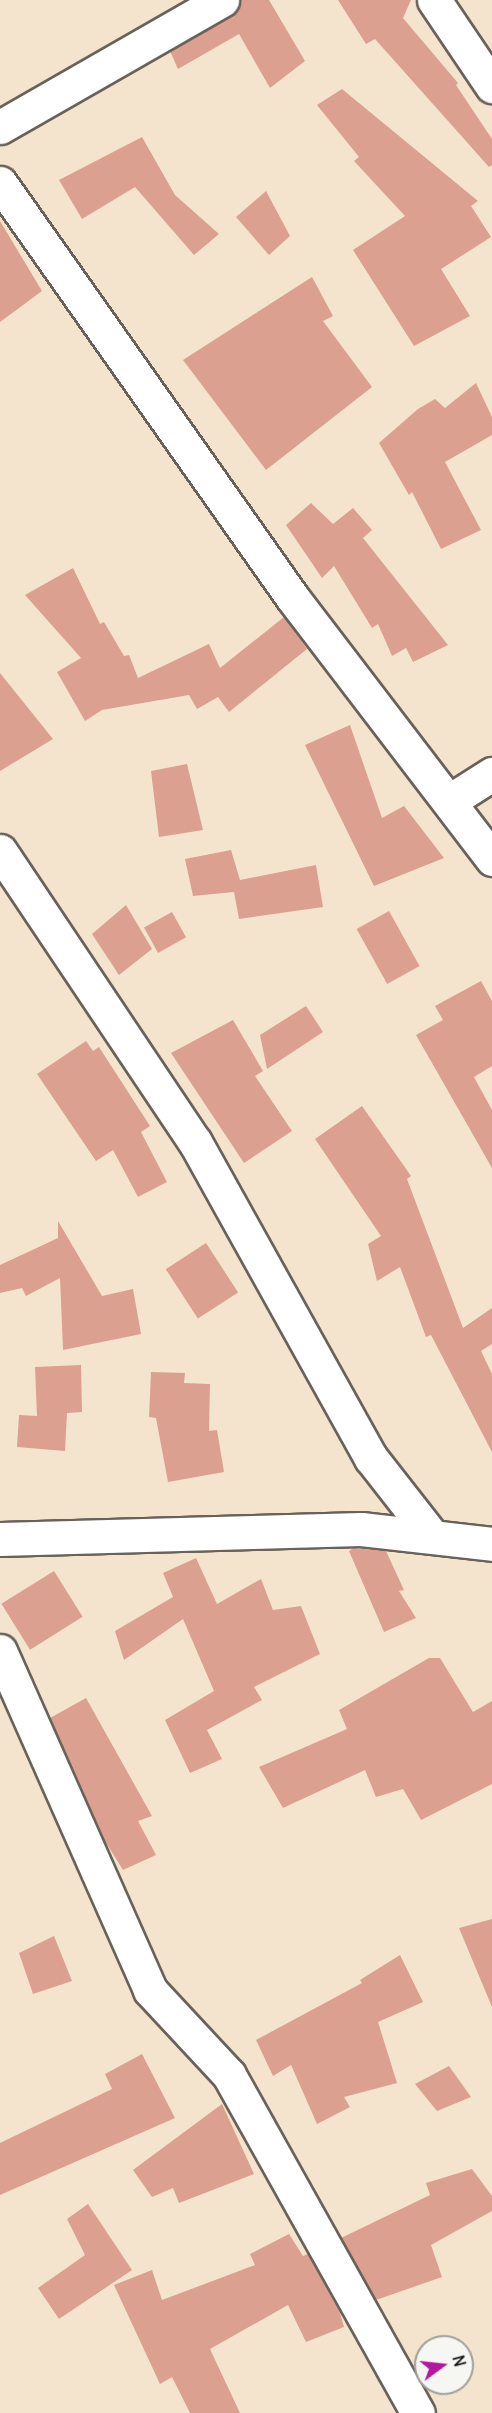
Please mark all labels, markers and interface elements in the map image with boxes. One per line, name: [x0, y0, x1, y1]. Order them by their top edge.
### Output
north arrow: [414, 2335, 474, 2395]
text: N: [448, 2353, 471, 2369]

